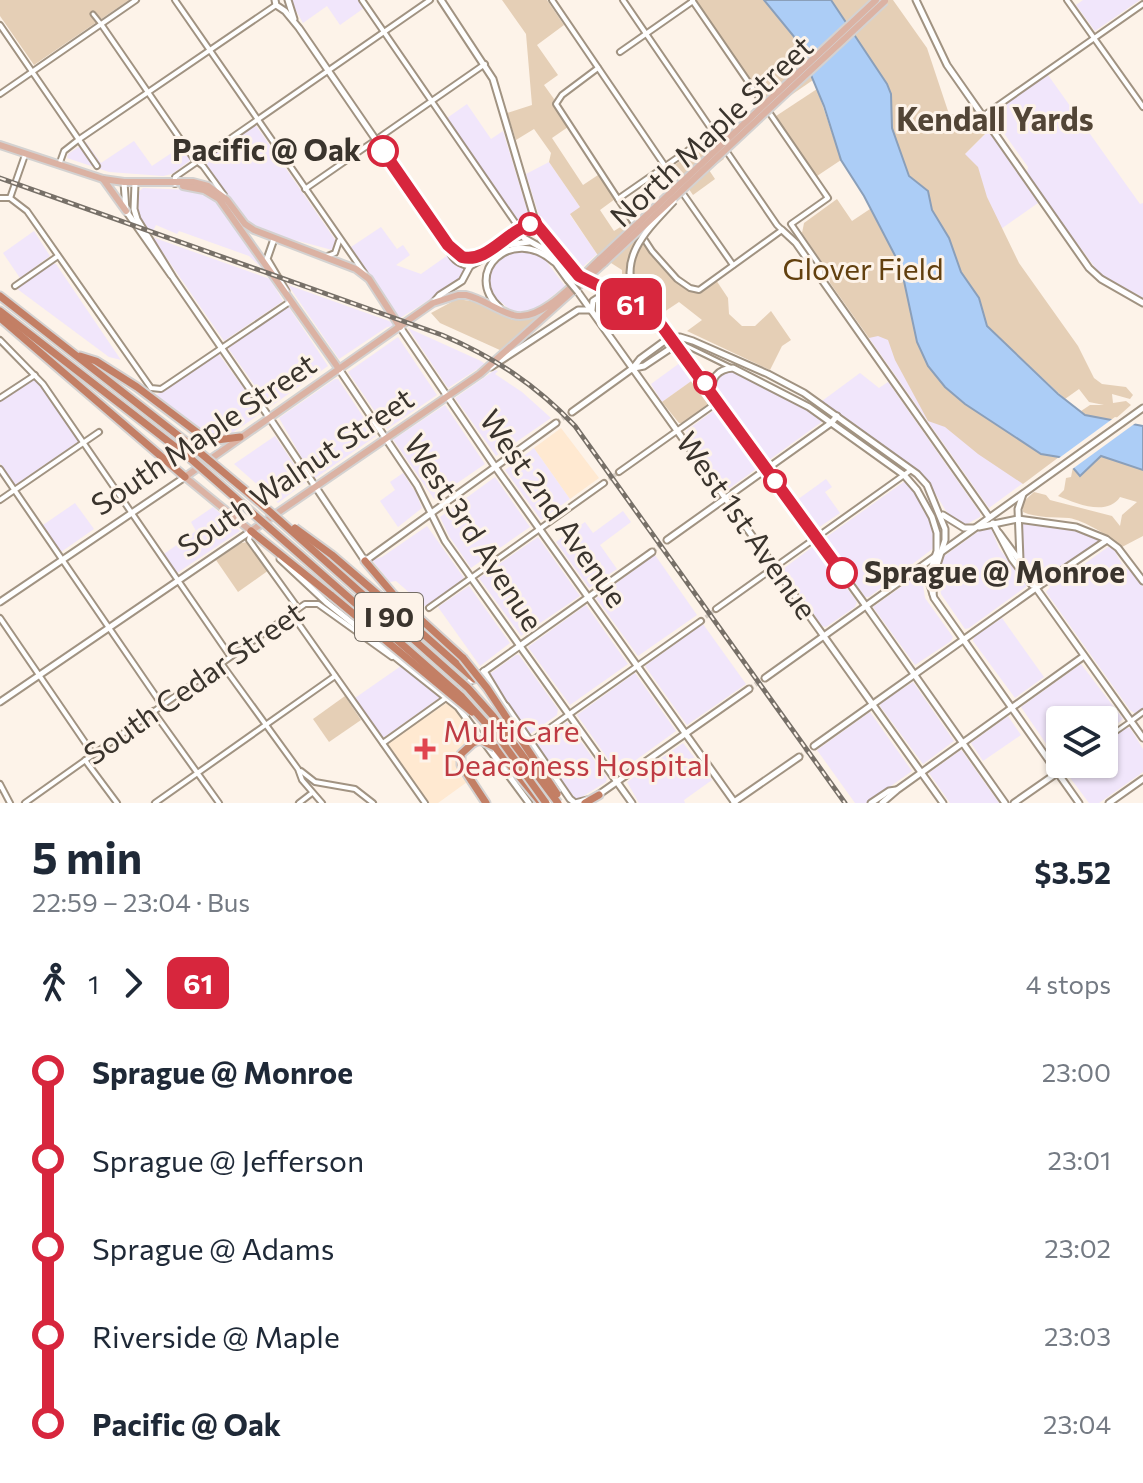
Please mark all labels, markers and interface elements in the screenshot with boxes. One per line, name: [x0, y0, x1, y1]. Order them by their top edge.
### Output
street label: North Maple Street: [601, 27, 819, 234]
district label: Kendall Yards: [896, 98, 1094, 138]
place label: Pacific @ Oak: [172, 130, 361, 167]
marker: Pacific @ Oak: [368, 136, 398, 166]
unlabelled marker: [519, 213, 541, 235]
park label: Glover Field: [782, 249, 944, 286]
line badge: 61: [595, 278, 667, 330]
text: 61: [616, 287, 646, 321]
street label: South Maple Street: [83, 344, 322, 522]
unlabelled marker: [694, 372, 716, 394]
street label: South Walnut Street: [170, 378, 420, 564]
street label: West 2nd Avenue: [473, 402, 637, 614]
street label: West 1st Avenue: [670, 424, 826, 625]
street label: West 3rd Avenue: [398, 426, 553, 637]
unlabelled marker: [764, 470, 786, 492]
place label: Sprague @ Monroe: [864, 552, 1125, 589]
marker: Sprague @ Monroe: [827, 558, 857, 588]
street label: South Cedar Street: [76, 592, 309, 772]
road number: I 90: [355, 593, 423, 641]
map controls: [1046, 706, 1118, 778]
button: layers: [1046, 706, 1118, 778]
place label: MultiCare Deaconess Hospital: [443, 711, 710, 782]
marker: MultiCare Deaconess Hospital: [414, 738, 436, 760]
text: 5 min: [32, 829, 142, 883]
text: $3.52: [1034, 853, 1111, 890]
text: 22:59 – 23:04 · Bus: [32, 886, 250, 917]
icon: walk: [32, 961, 76, 1005]
icon: forward: [111, 961, 155, 1005]
text: 61: [183, 966, 213, 1000]
text: 1: [88, 968, 99, 999]
text: 4 stops: [1026, 968, 1111, 999]
text: Sprague @ Monroe: [92, 1053, 353, 1090]
text: 23:00: [1042, 1056, 1111, 1087]
text: Sprague @ Jefferson: [92, 1141, 364, 1178]
text: 23:01: [1048, 1144, 1111, 1175]
text: Sprague @ Adams: [92, 1229, 334, 1266]
text: 23:02: [1044, 1232, 1111, 1263]
text: Riverside @ Maple: [92, 1317, 340, 1354]
text: 23:03: [1044, 1320, 1111, 1351]
text: Pacific @ Oak: [92, 1405, 281, 1442]
text: 23:04: [1043, 1408, 1111, 1439]

